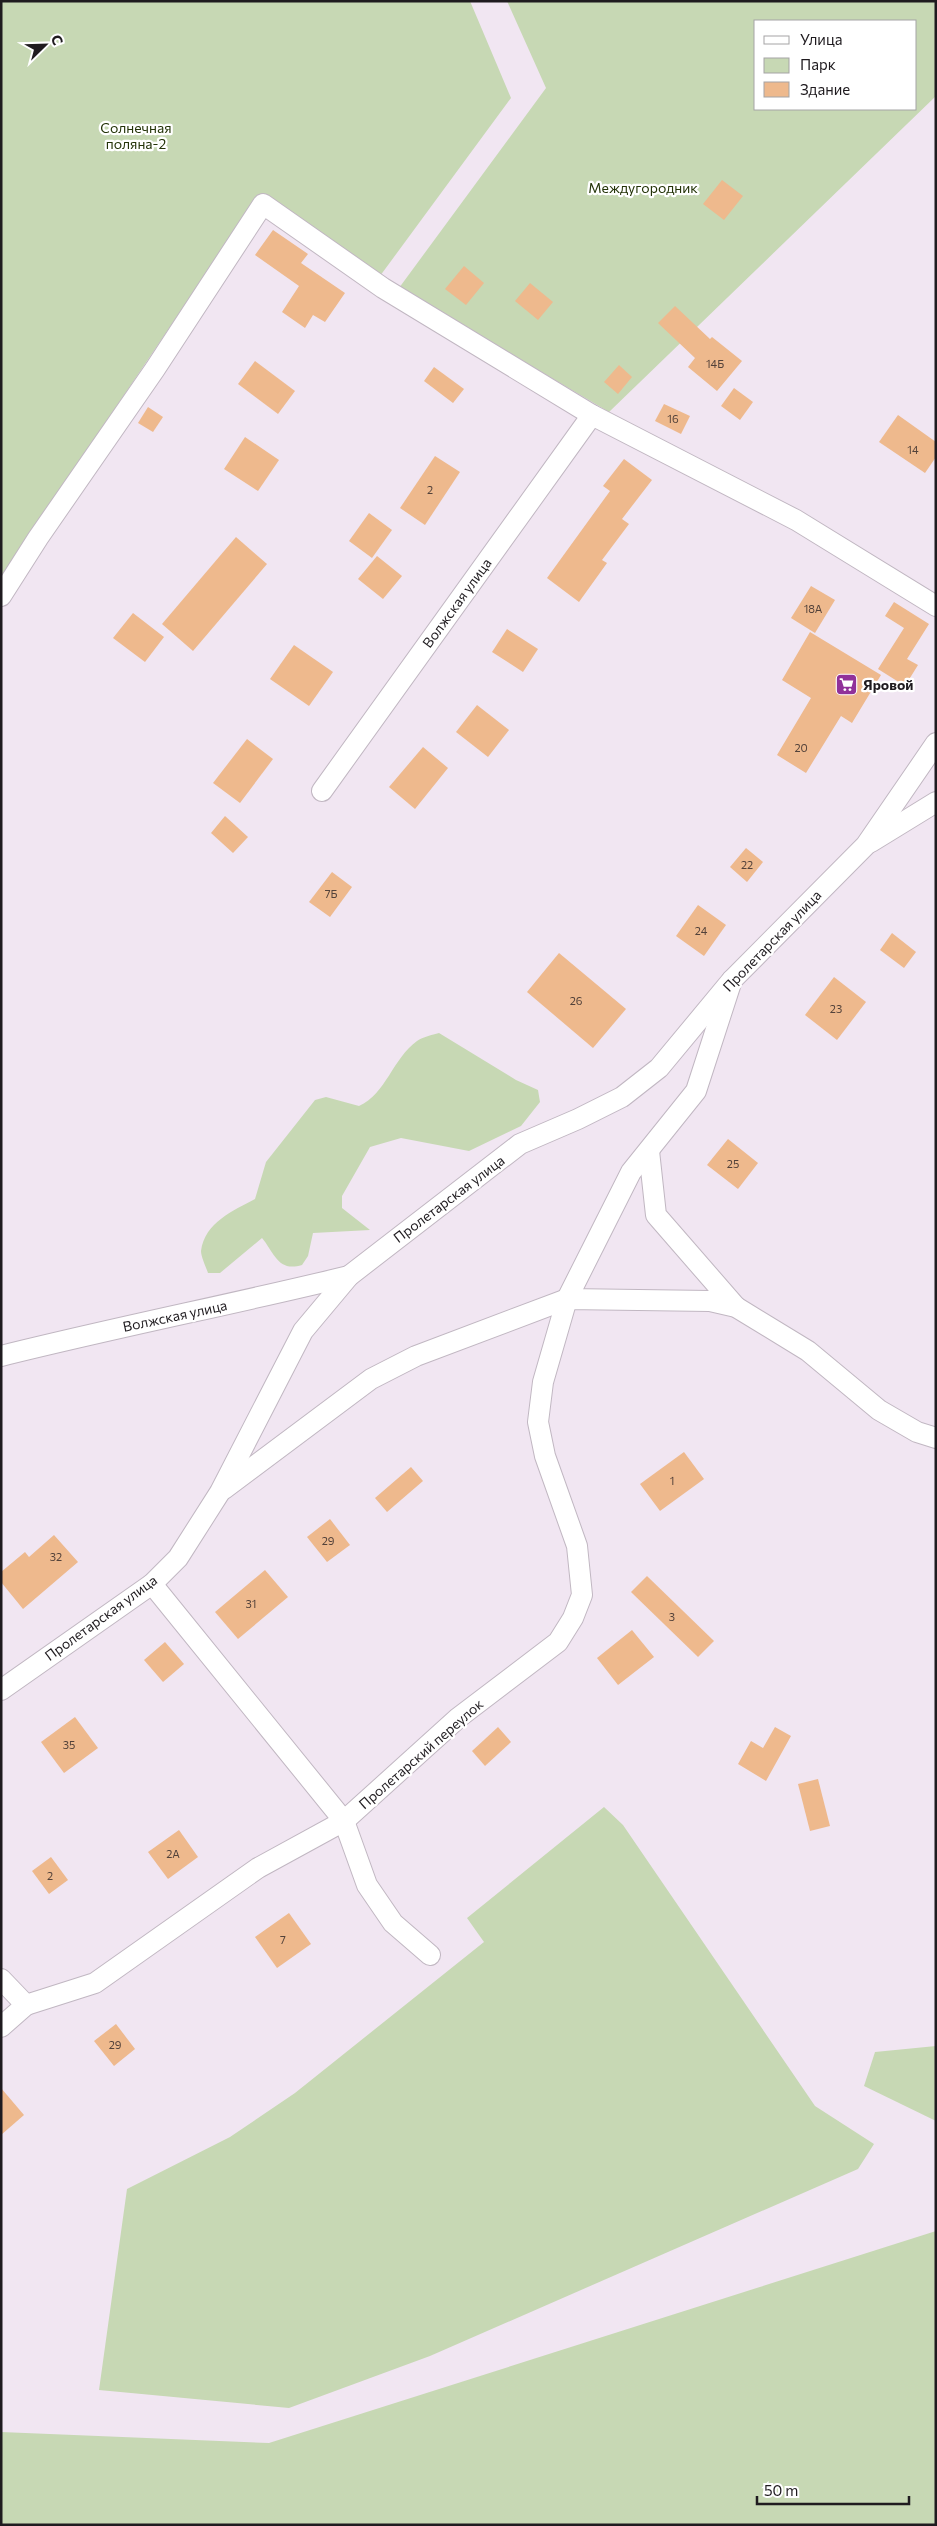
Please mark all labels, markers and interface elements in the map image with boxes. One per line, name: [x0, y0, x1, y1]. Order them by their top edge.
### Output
north arrow: [20, 20, 70, 70]
legend: [754, 20, 917, 110]
text: Улица: [800, 30, 842, 48]
text: С: [48, 32, 67, 47]
text: Парк: [800, 55, 836, 73]
text: Здание: [800, 80, 850, 98]
park label: Солнечная поляна-2: [100, 119, 172, 152]
park label: Междугородник: [588, 179, 698, 196]
house number: 14Б: [706, 357, 724, 370]
house number: 16: [667, 412, 679, 425]
house number: 14: [907, 443, 919, 456]
house number: 2: [427, 483, 433, 496]
street label: Волжская улица: [419, 555, 495, 651]
house number: 18А: [804, 602, 823, 615]
supermarket icon: Яровой: [835, 673, 859, 697]
place label: Яровой: [863, 676, 913, 693]
house number: 20: [794, 741, 808, 754]
house number: 22: [741, 858, 753, 871]
street label: Пролетарская улица: [719, 886, 824, 995]
house number: 7Б: [325, 887, 337, 900]
house number: 24: [695, 924, 708, 937]
house number: 26: [570, 994, 583, 1007]
house number: 23: [830, 1002, 842, 1015]
street label: Пролетарская улица: [390, 1151, 507, 1246]
house number: 25: [727, 1157, 739, 1170]
street label: Волжская улица: [121, 1296, 229, 1335]
house number: 1: [670, 1474, 674, 1487]
house number: 29: [322, 1534, 335, 1547]
house number: 32: [50, 1550, 62, 1563]
street label: Пролетарская улица: [41, 1571, 160, 1664]
house number: 31: [246, 1597, 256, 1610]
house number: 3: [669, 1610, 675, 1623]
street label: Пролетарский переулок: [355, 1695, 487, 1812]
house number: 35: [63, 1738, 75, 1751]
house number: 2А: [166, 1847, 180, 1860]
house number: 2: [47, 1869, 53, 1882]
house number: 7: [280, 1933, 286, 1946]
house number: 29: [109, 2038, 122, 2051]
scale bar: [757, 2474, 910, 2506]
text: 50 m: [764, 2481, 798, 2499]

